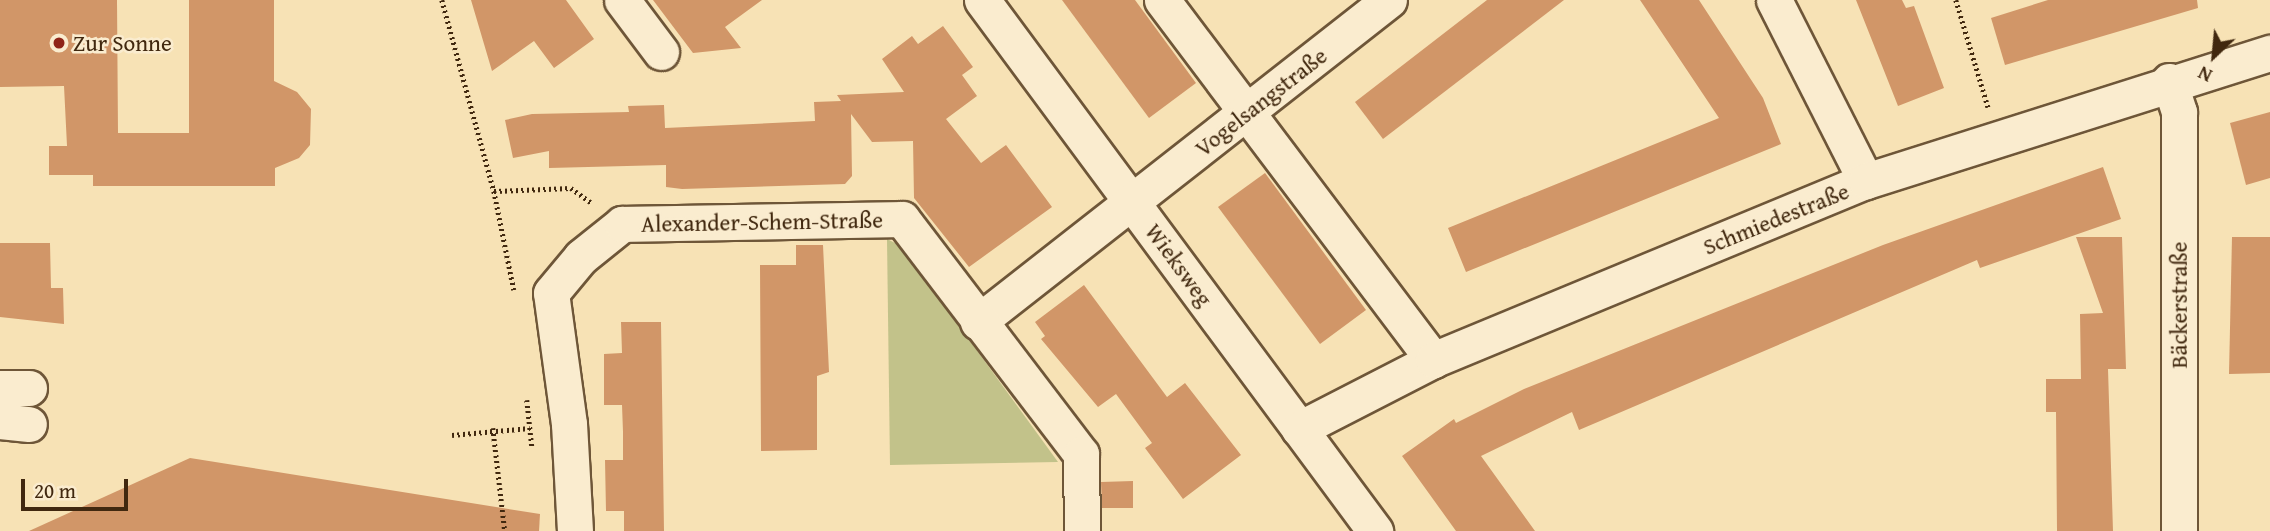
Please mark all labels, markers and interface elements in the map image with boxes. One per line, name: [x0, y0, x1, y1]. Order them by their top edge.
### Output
north arrow: [2179, 21, 2249, 91]
place label: Zur Sonne: [73, 29, 172, 57]
marker: Zur Sonne: [51, 35, 67, 51]
street label: Vogelsangstraße: [1189, 42, 1333, 162]
text: N: [2193, 60, 2217, 90]
street label: Schmiedestraße: [1699, 177, 1853, 261]
street label: Alexander-Schem-Straße: [641, 206, 883, 238]
street label: Wieksweg: [1140, 218, 1218, 312]
street label: Bäckerstraße: [2165, 242, 2193, 368]
scale bar: [24, 464, 131, 508]
text: 20 m: [34, 475, 76, 506]

